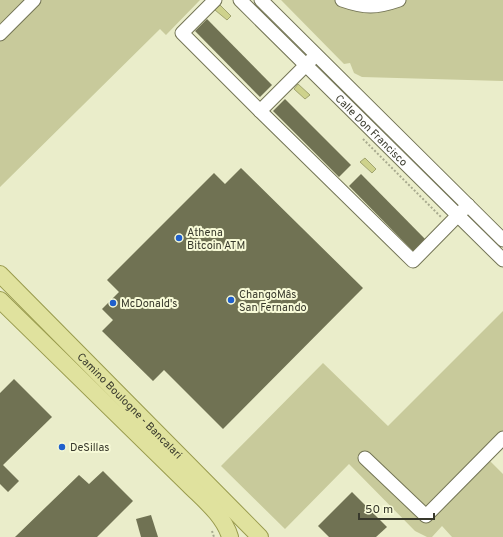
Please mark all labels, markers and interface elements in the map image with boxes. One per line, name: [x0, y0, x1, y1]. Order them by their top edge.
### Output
street label: Calle Don Francisco: [332, 92, 410, 170]
place label: Athena Bitcoin ATM: [187, 226, 245, 253]
marker: Athena Bitcoin ATM: [174, 233, 184, 243]
place label: ChangoMâs San Fernando: [239, 288, 307, 315]
marker: ChangoMâs San Fernando: [226, 295, 236, 305]
place label: McDonald's: [121, 297, 177, 311]
marker: McDonald's: [108, 298, 118, 308]
street label: Camino Boulogne - Bancalari: [74, 350, 185, 462]
place label: DeSillas: [70, 441, 109, 455]
marker: DeSillas: [57, 442, 67, 452]
scale bar: [359, 495, 434, 521]
text: 50 m: [365, 502, 393, 518]

